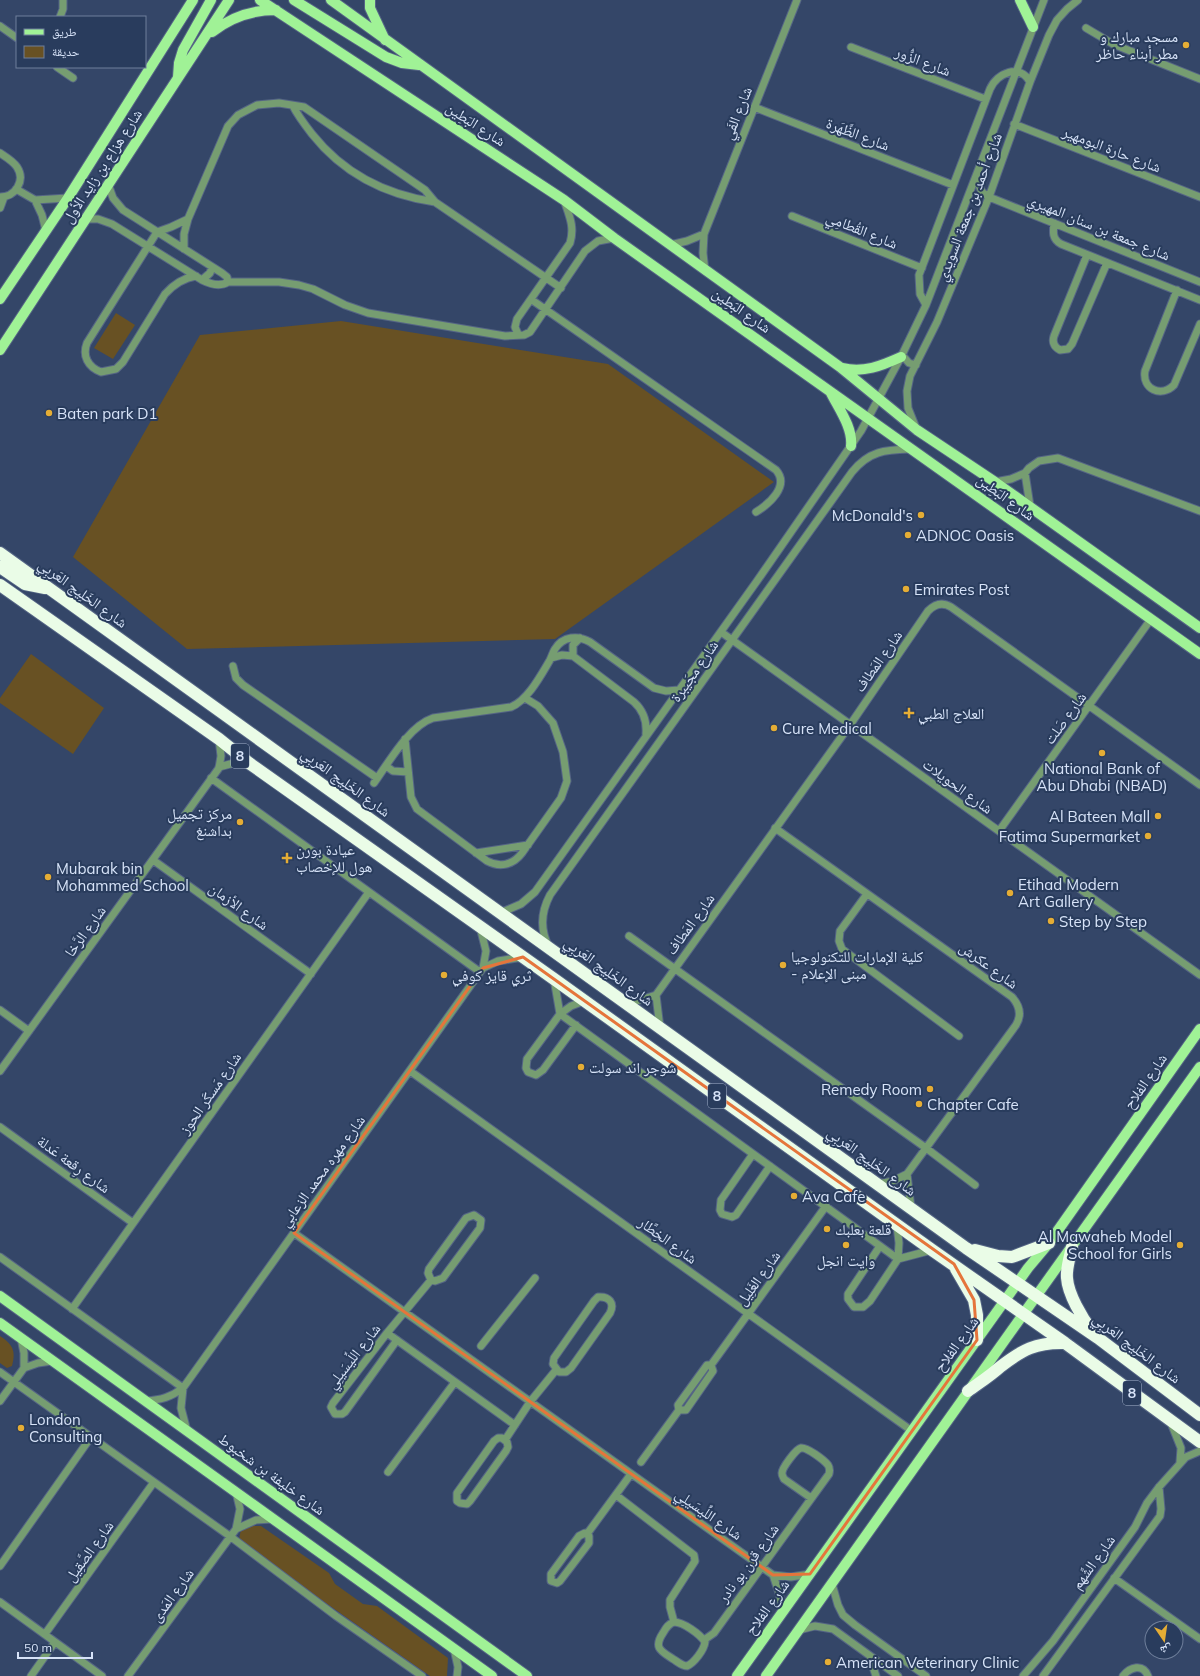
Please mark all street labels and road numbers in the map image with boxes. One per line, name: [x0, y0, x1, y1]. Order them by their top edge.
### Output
street label: شارع الزُّور: [891, 41, 954, 81]
street label: شارع الفَي: [718, 84, 759, 143]
street label: شارع البَطِين: [442, 98, 509, 151]
street label: شارع هزاع بن زايد الأول: [58, 105, 147, 227]
street label: شارع الظَّهَرة: [823, 113, 893, 156]
street label: شارع حارة البومهير: [1059, 121, 1164, 177]
street label: شارع أحمد بن جمعة السويدي: [932, 130, 1009, 285]
street label: شارع جمعة بن سنان المهيري: [1024, 190, 1173, 267]
street label: شارع القُطامِي: [822, 207, 901, 256]
street label: شارع البَطِين: [708, 283, 775, 338]
street label: شارع البَطِين: [973, 470, 1039, 525]
street label: شارع الخَلِيج العَربِي: [33, 554, 131, 634]
street label: شارع المَطاف: [850, 626, 907, 696]
street label: شارع مجَيبرة: [666, 636, 723, 706]
street label: شارع صَلت: [1040, 688, 1091, 749]
street label: شارع الخَلِيج العَربِي: [296, 743, 394, 823]
road number: 8: [231, 744, 249, 768]
street label: شارع الحويلات: [919, 754, 997, 819]
street label: شارع الأزمان: [205, 878, 273, 935]
street label: شارع المَطاف: [661, 889, 720, 959]
street label: شارع الرَّخا: [60, 902, 111, 961]
street label: شارع الخَلِيج العَربِي: [559, 932, 657, 1012]
street label: شارع عكرش: [955, 937, 1022, 994]
street label: شارع مَسكَر الحوز: [174, 1048, 246, 1139]
street label: شارع الفلاح: [1119, 1049, 1172, 1113]
road number: 8: [708, 1084, 726, 1108]
street label: شارع مهره محمد الزعابي: [275, 1111, 371, 1232]
street label: شارع الخَلِيج العَربِي: [822, 1122, 920, 1202]
street label: شارع رِقعة عَدلة: [32, 1131, 115, 1199]
street label: شارع الخِطَّار: [633, 1212, 701, 1269]
street label: شارع الغَلِيل: [732, 1247, 785, 1310]
street label: شارع الخَلِيج العَربِي: [1087, 1309, 1185, 1390]
street label: شارع الفلاح: [930, 1313, 983, 1376]
street label: شارع اللِّيسَيلِي: [321, 1319, 387, 1394]
road number: 8: [1123, 1381, 1141, 1405]
street label: شارع خليفة بن شخبوط: [214, 1429, 329, 1520]
street label: شارع اللِّيسَيلِي: [670, 1484, 747, 1546]
street label: شارع الصَّقِيل: [60, 1517, 118, 1586]
street label: شارع قرن بو نادر: [713, 1520, 784, 1607]
street label: شارع الشَّهم: [1067, 1531, 1120, 1594]
street label: شارع المَدى: [146, 1564, 199, 1626]
street label: شارع الفلاح: [741, 1576, 794, 1639]

